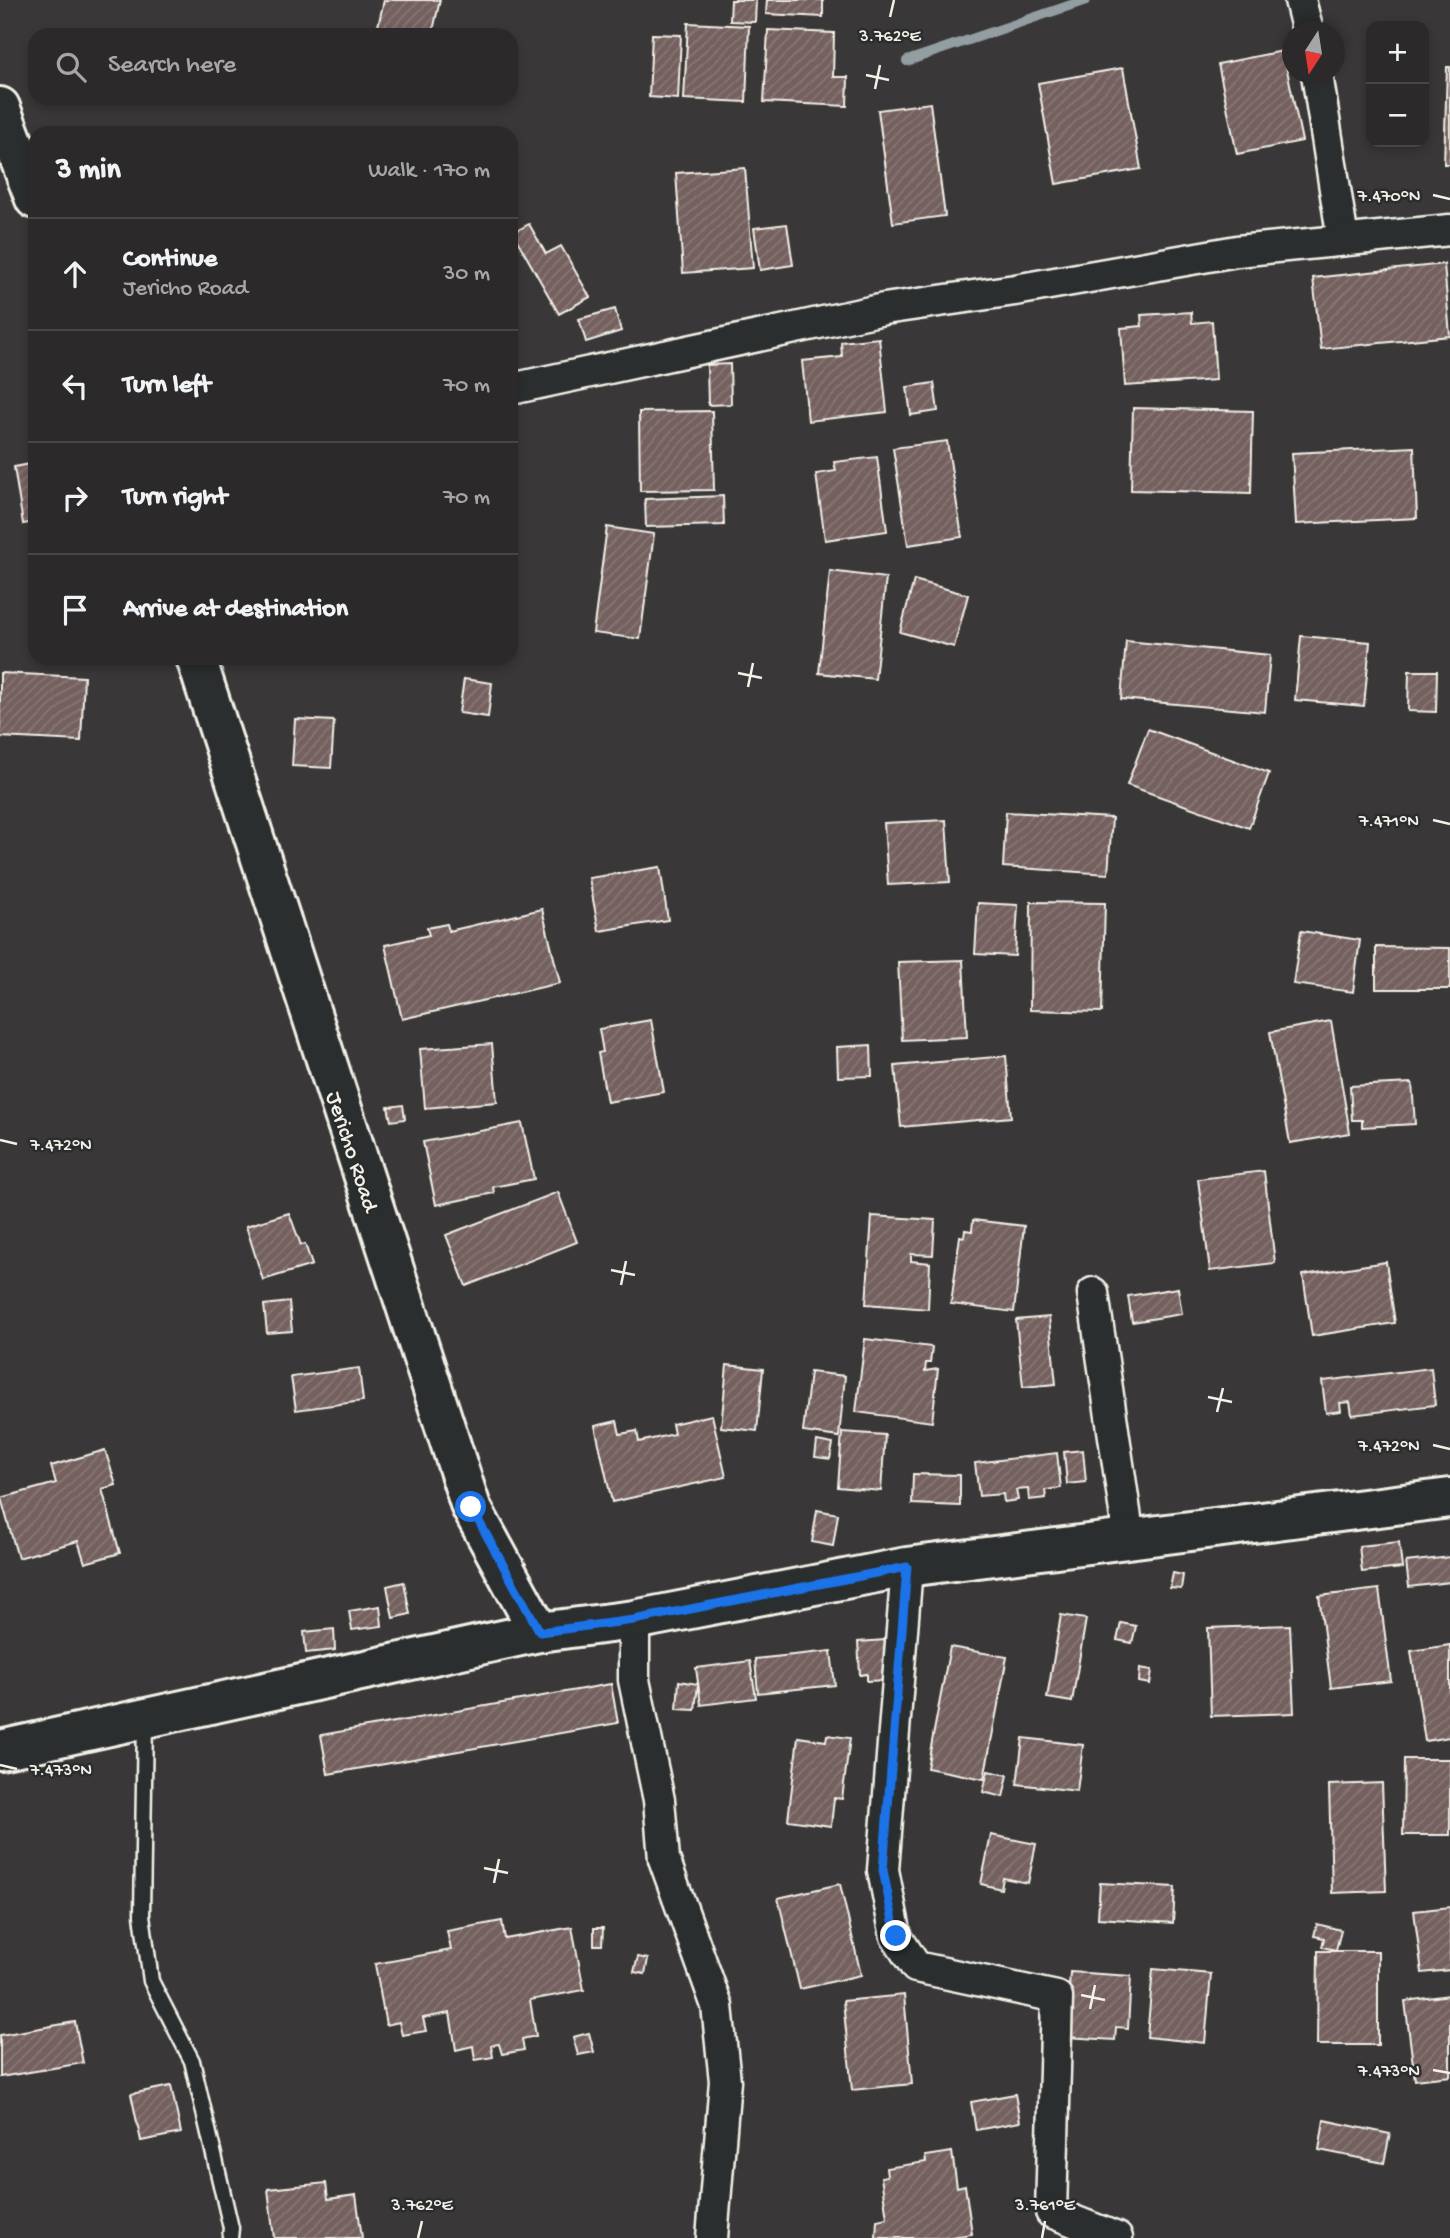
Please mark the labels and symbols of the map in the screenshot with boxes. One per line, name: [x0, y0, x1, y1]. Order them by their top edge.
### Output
north arrow: [1282, 21, 1345, 84]
text: 3.762°E: [858, 27, 922, 48]
text: 7.470°N: [1357, 187, 1420, 208]
text: 7.471°N: [1358, 812, 1419, 833]
street label: Jericho Road: [319, 1088, 383, 1217]
text: 7.472°N: [29, 1136, 92, 1157]
text: 7.472°N: [1357, 1437, 1420, 1458]
route start: [455, 1491, 486, 1522]
text: 7.473°N: [29, 1761, 92, 1782]
route end: [880, 1920, 911, 1951]
text: 7.473°N: [1357, 2062, 1420, 2083]
text: 3.762°E: [390, 2196, 454, 2217]
text: 3.761°E: [1014, 2196, 1076, 2217]

